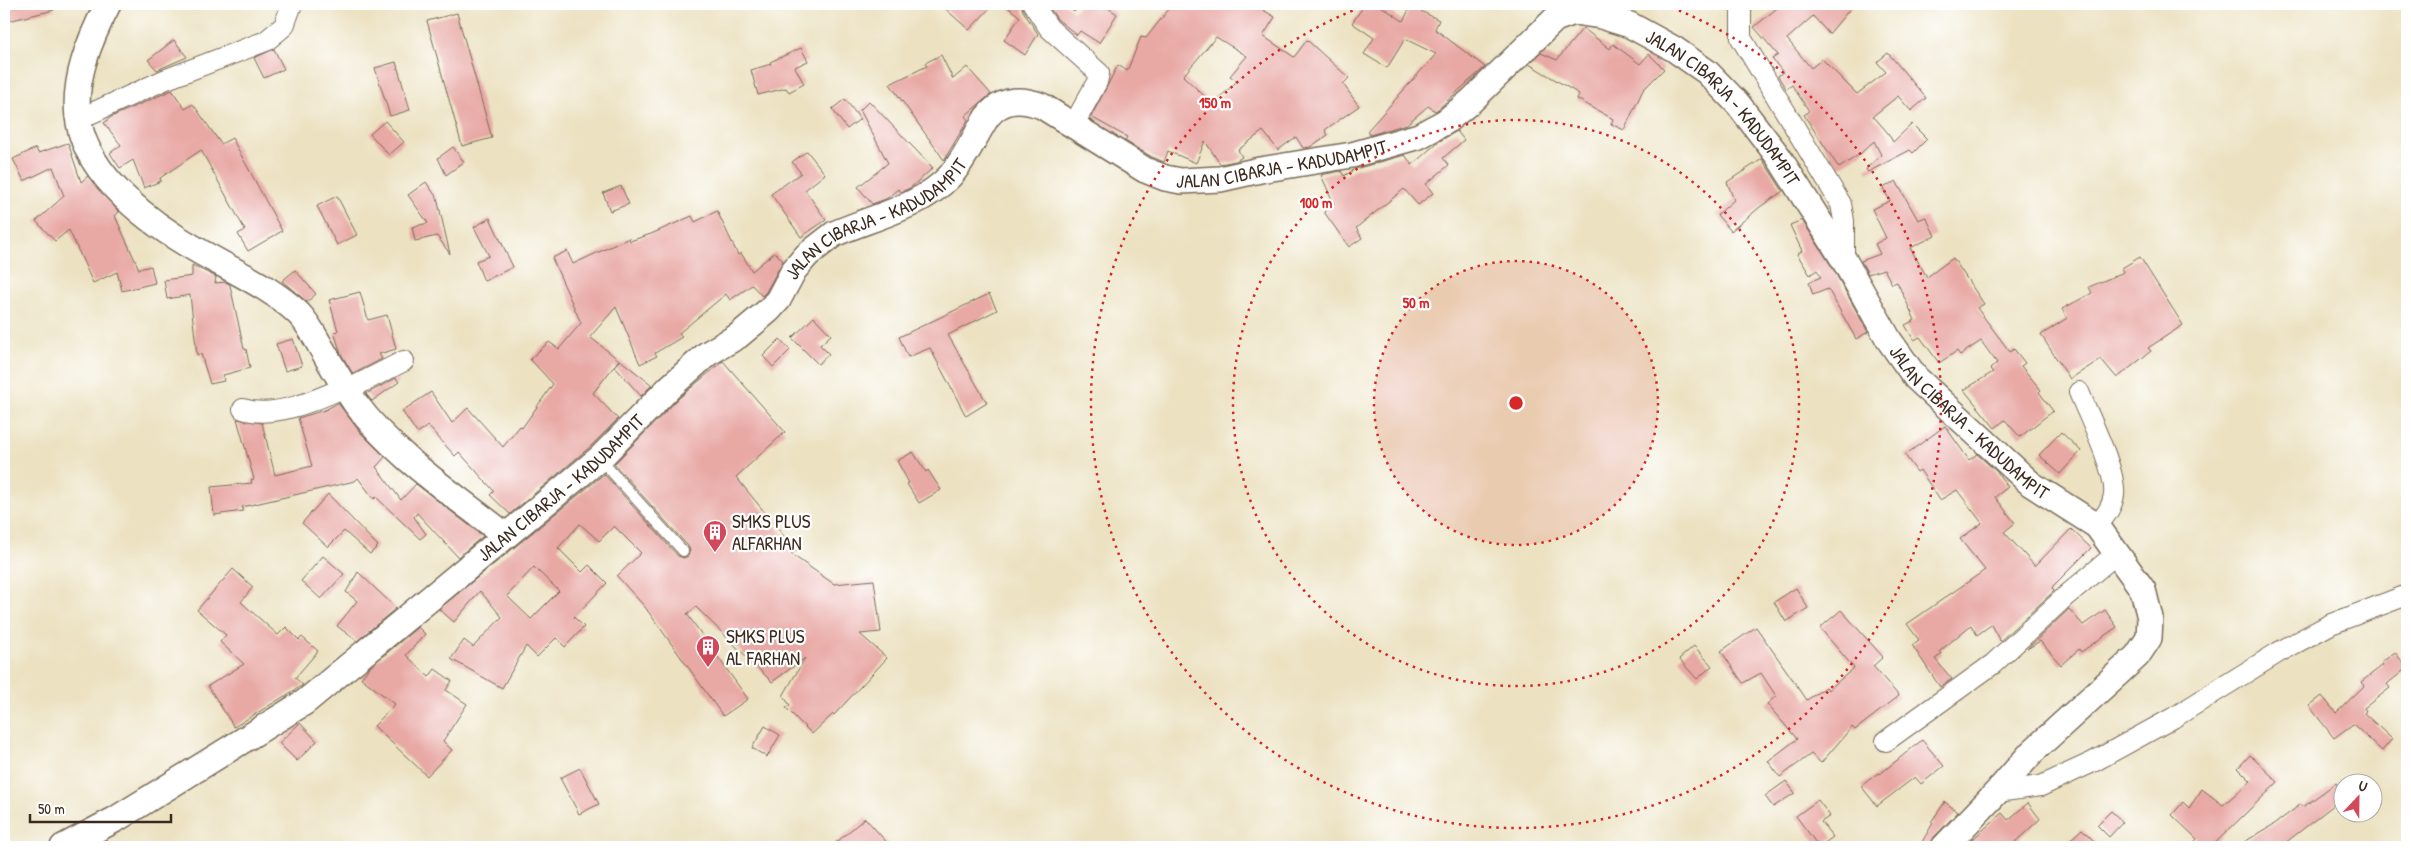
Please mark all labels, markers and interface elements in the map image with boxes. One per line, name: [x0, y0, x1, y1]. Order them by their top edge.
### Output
street label: JALAN CIBARJA - KADUDAMPIT: [1641, 23, 1807, 191]
text: 150 m: [1199, 92, 1231, 113]
street label: JALAN CIBARJA - KADUDAMPIT: [1174, 132, 1391, 194]
street label: JALAN CIBARJA - KADUDAMPIT: [778, 152, 973, 284]
text: 100 m: [1300, 192, 1332, 213]
text: 50 m: [1403, 292, 1429, 313]
street label: JALAN CIBARJA - KADUDAMPIT: [1884, 340, 2055, 506]
centre of rings: [1507, 394, 1525, 412]
street label: JALAN CIBARJA - KADUDAMPIT: [472, 407, 650, 567]
place label: SMKS PLUS ALFARHAN: [732, 508, 811, 556]
building icon: SMKS PLUS ALFARHAN: [702, 519, 728, 553]
place label: SMKS PLUS AL FARHAN: [726, 623, 805, 671]
building icon: SMKS PLUS AL FARHAN: [695, 634, 721, 668]
north arrow: [2334, 774, 2384, 824]
text: U: [2356, 775, 2370, 796]
scale bar: [30, 791, 171, 823]
text: 50 m: [38, 798, 65, 819]

